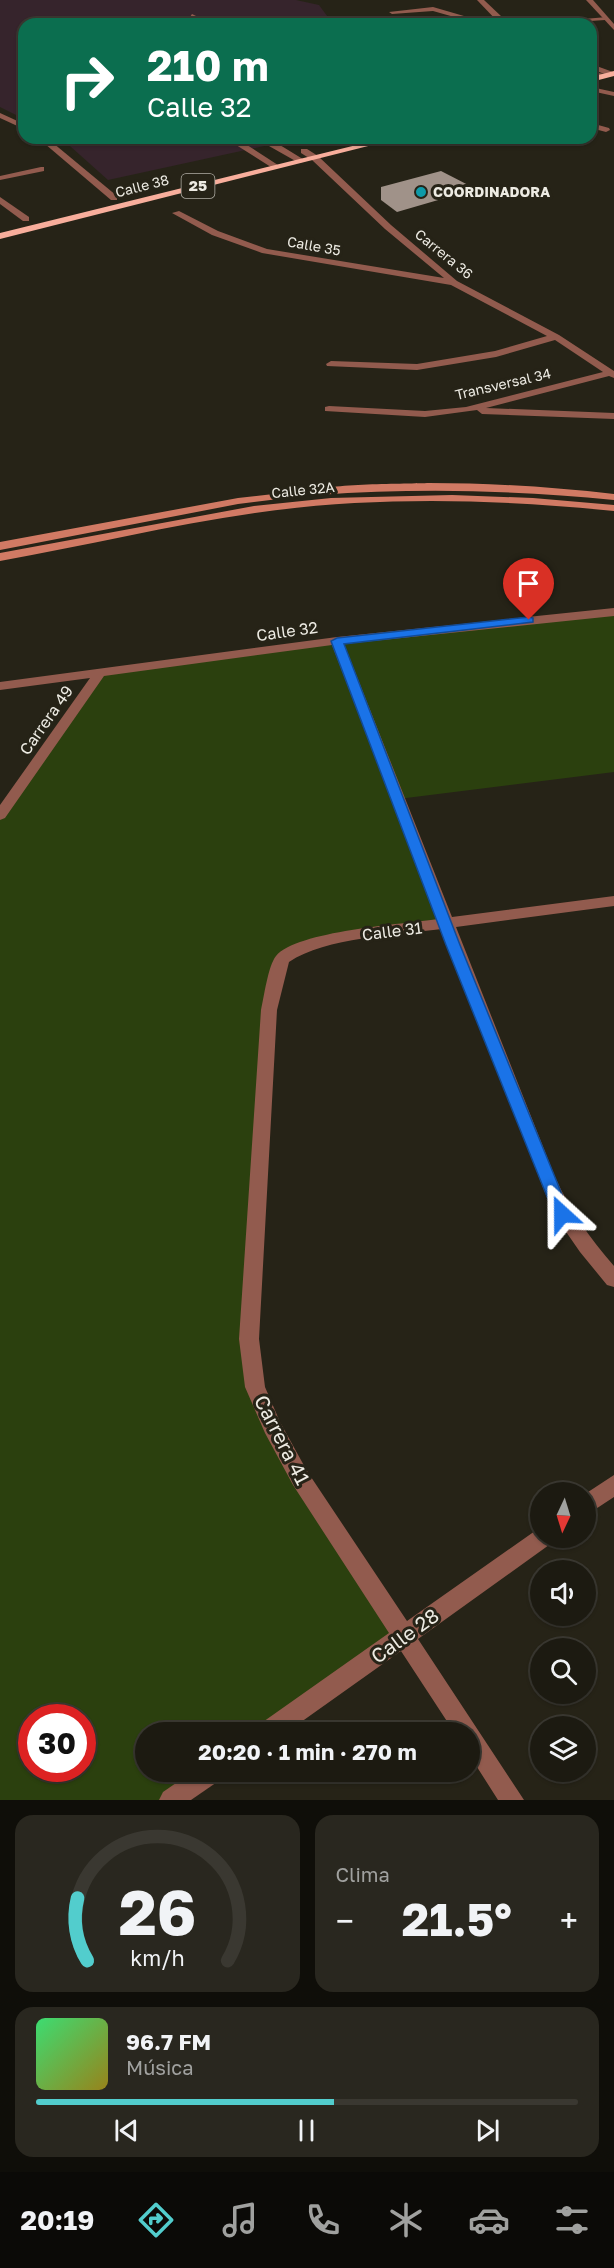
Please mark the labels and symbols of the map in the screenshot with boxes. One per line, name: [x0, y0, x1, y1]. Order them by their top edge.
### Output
street label: Calle 38: [113, 171, 170, 200]
road number: 25: [182, 174, 214, 198]
place label: COORDINADORA: [433, 183, 550, 200]
marker: COORDINADORA: [414, 185, 428, 199]
street label: Carrera 36: [412, 225, 477, 282]
street label: Calle 35: [286, 232, 342, 259]
street label: Transversal 34: [453, 364, 552, 403]
street label: Calle 32A: [270, 478, 336, 501]
pin: [503, 558, 554, 620]
street label: Calle 32: [255, 617, 319, 645]
street label: Carrera 49: [15, 681, 77, 759]
street label: Calle 31: [361, 917, 423, 945]
position arrow: [530, 1182, 594, 1246]
street label: Carrera 41: [250, 1391, 316, 1489]
north arrow: [530, 1482, 596, 1548]
street label: Calle 28: [366, 1603, 443, 1668]
speed limit sign: 30: [18, 1704, 96, 1782]

